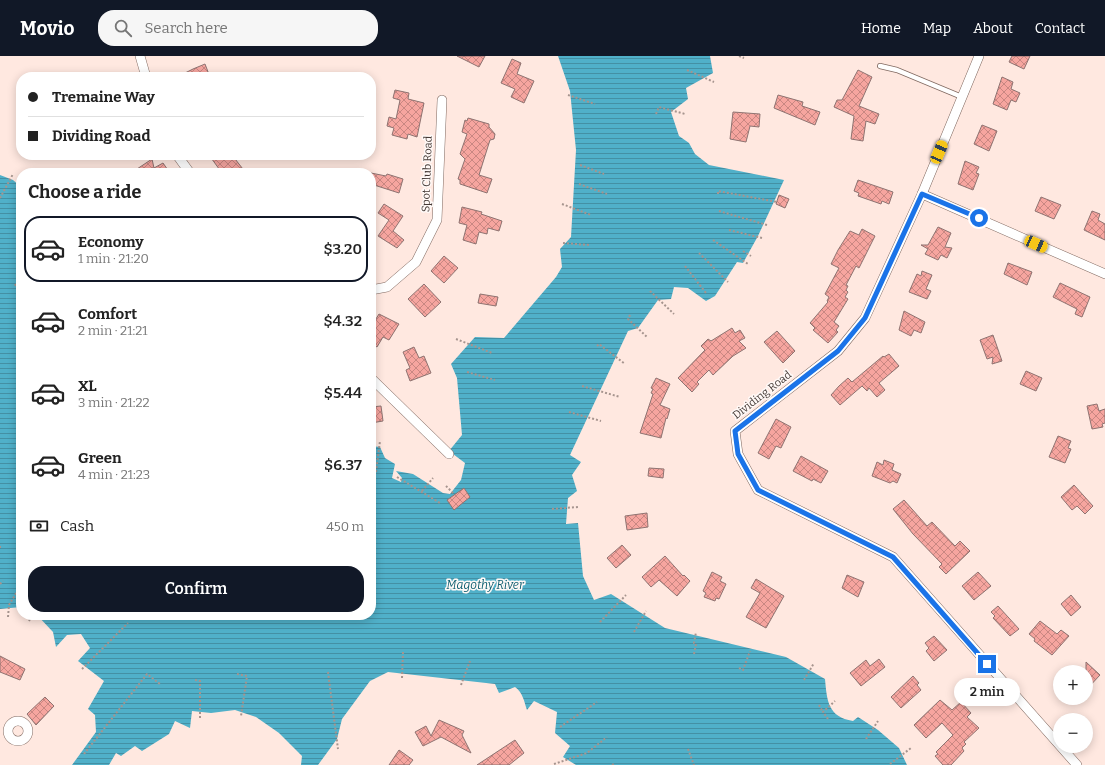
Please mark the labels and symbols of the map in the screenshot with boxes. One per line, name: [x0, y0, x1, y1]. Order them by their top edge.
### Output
street label: Spot Club Road: [419, 135, 435, 212]
car: [929, 139, 949, 165]
route start: [970, 209, 988, 227]
car: [1023, 234, 1049, 254]
street label: Dividing Road: [730, 368, 794, 422]
water label: Magothy River: [446, 578, 525, 592]
route end: [978, 655, 996, 673]
callout: 2 min: [954, 678, 1020, 706]

